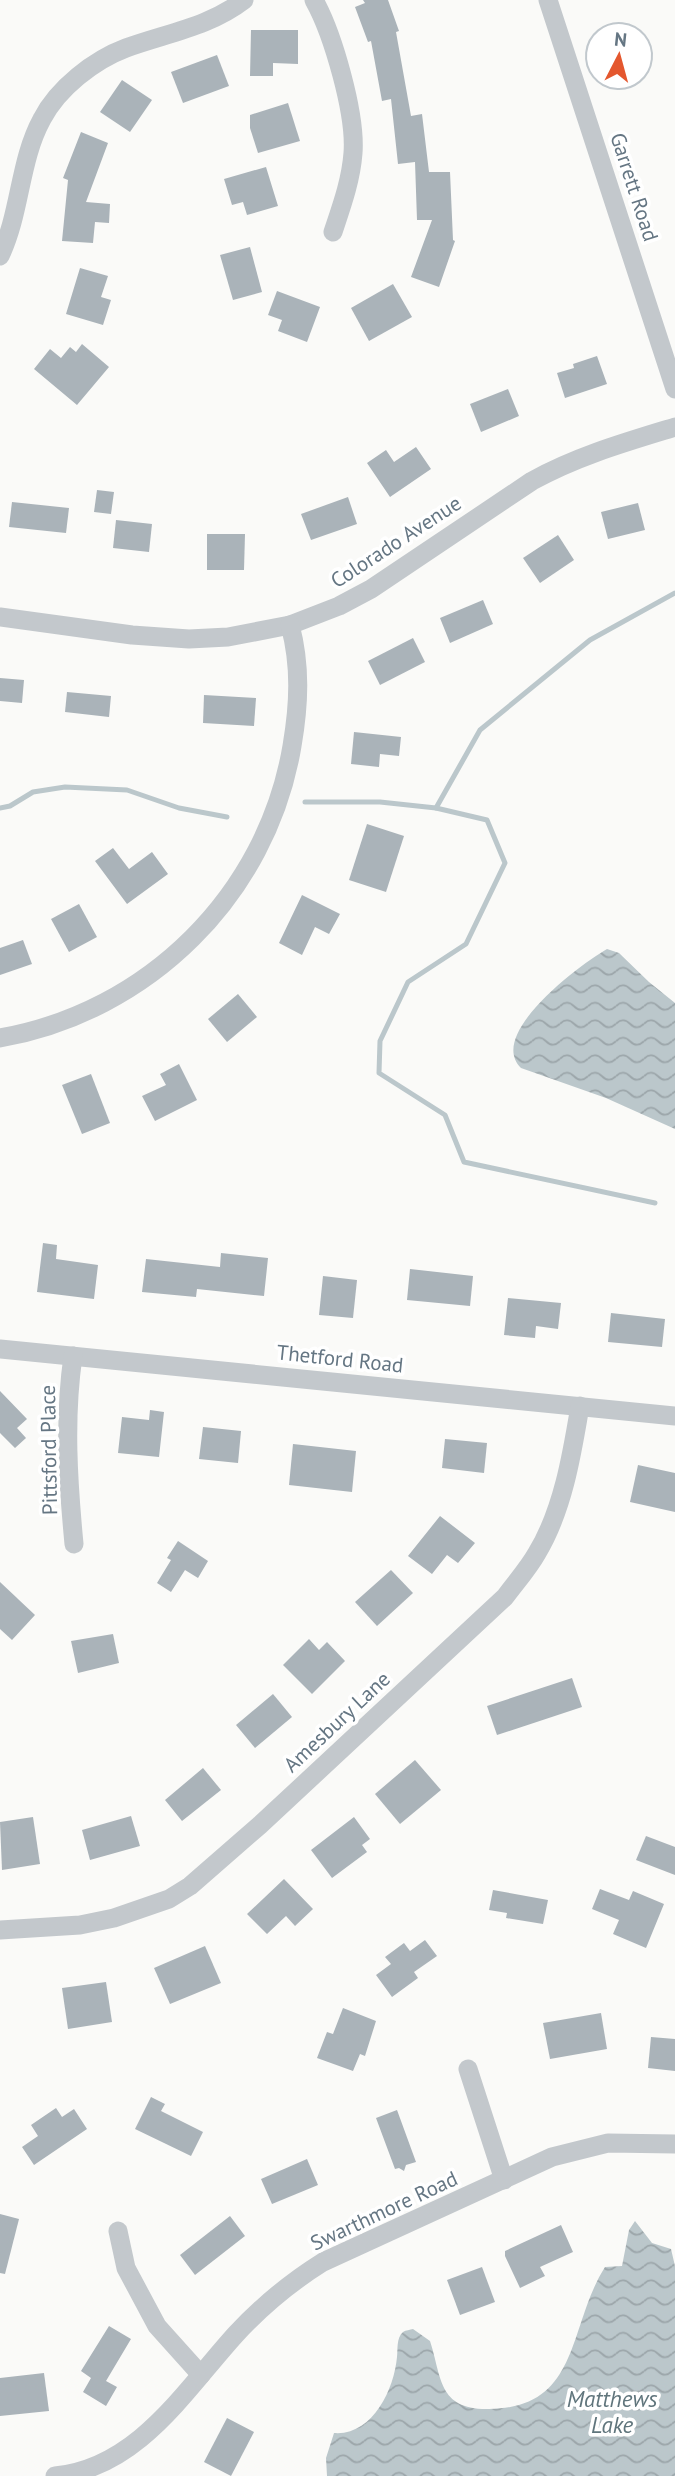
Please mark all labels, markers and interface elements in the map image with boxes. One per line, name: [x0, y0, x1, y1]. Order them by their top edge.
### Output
north arrow: [584, 21, 654, 91]
text: N: [613, 27, 628, 52]
street label: Garrett Road: [604, 129, 665, 245]
street label: Colorado Avenue: [325, 489, 466, 594]
street label: Thetford Road: [275, 1338, 405, 1379]
street label: Pittsford Place: [34, 1385, 63, 1515]
street label: Amesbury Lane: [278, 1665, 396, 1778]
street label: Swarthmore Road: [306, 2165, 462, 2256]
water label: Matthews Lake: [567, 2384, 658, 2439]

